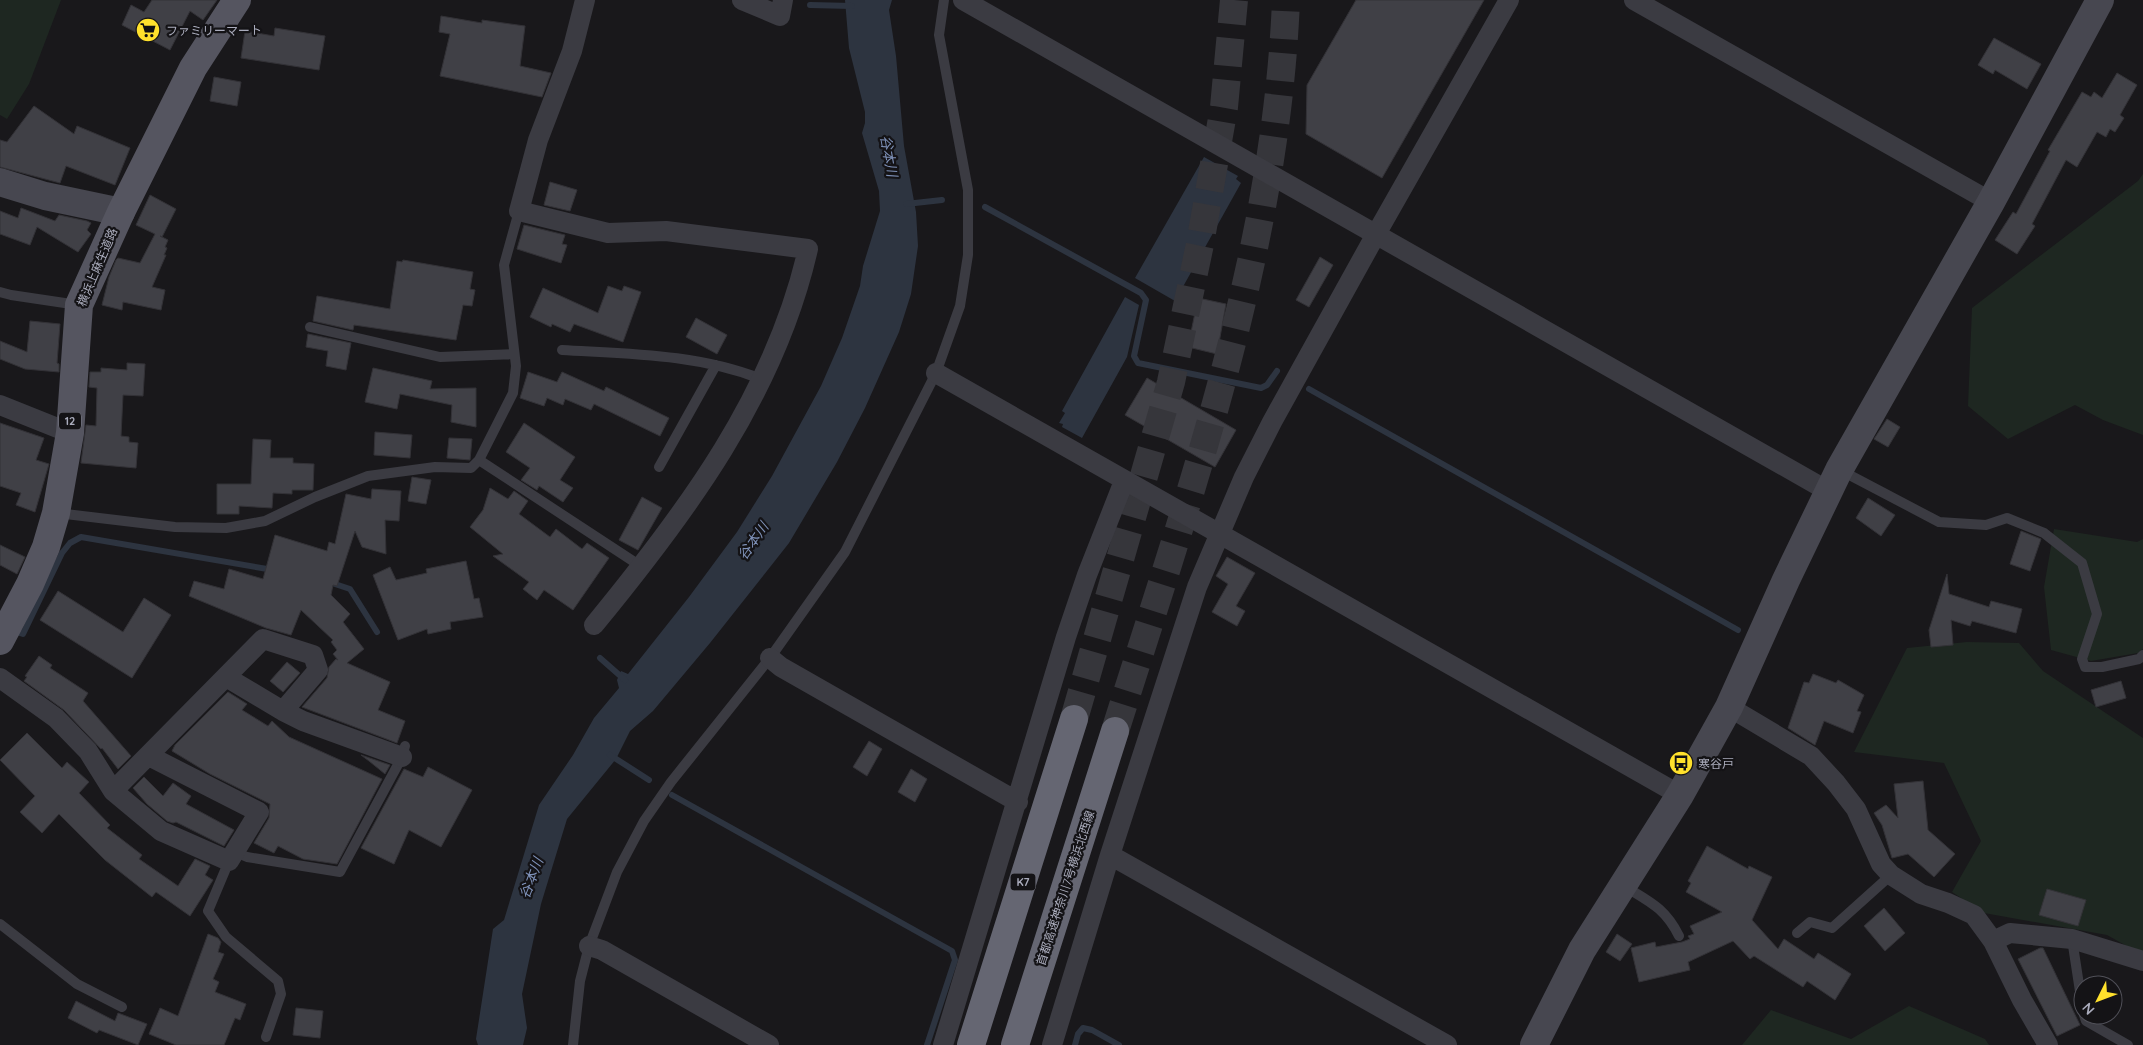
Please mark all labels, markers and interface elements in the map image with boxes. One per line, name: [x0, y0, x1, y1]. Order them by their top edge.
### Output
supermarket icon: ファミリーマート: [135, 17, 161, 43]
place label: ファミリーマート: [166, 23, 262, 38]
water label: 谷本川: [876, 134, 902, 180]
street label: 横浜上麻生道路: [74, 225, 120, 309]
road number: 12: [59, 412, 81, 430]
water label: 谷本川: [734, 517, 774, 563]
bus stop icon: 寒谷戸: [1668, 750, 1694, 776]
place label: 寒谷戸: [1698, 756, 1734, 771]
street label: 首都高速神奈川7号横浜北西線: [1033, 809, 1097, 967]
water label: 谷本川: [515, 853, 548, 901]
road number: K7: [1010, 874, 1036, 890]
north arrow: [2073, 975, 2123, 1025]
text: N: [2078, 999, 2098, 1019]

